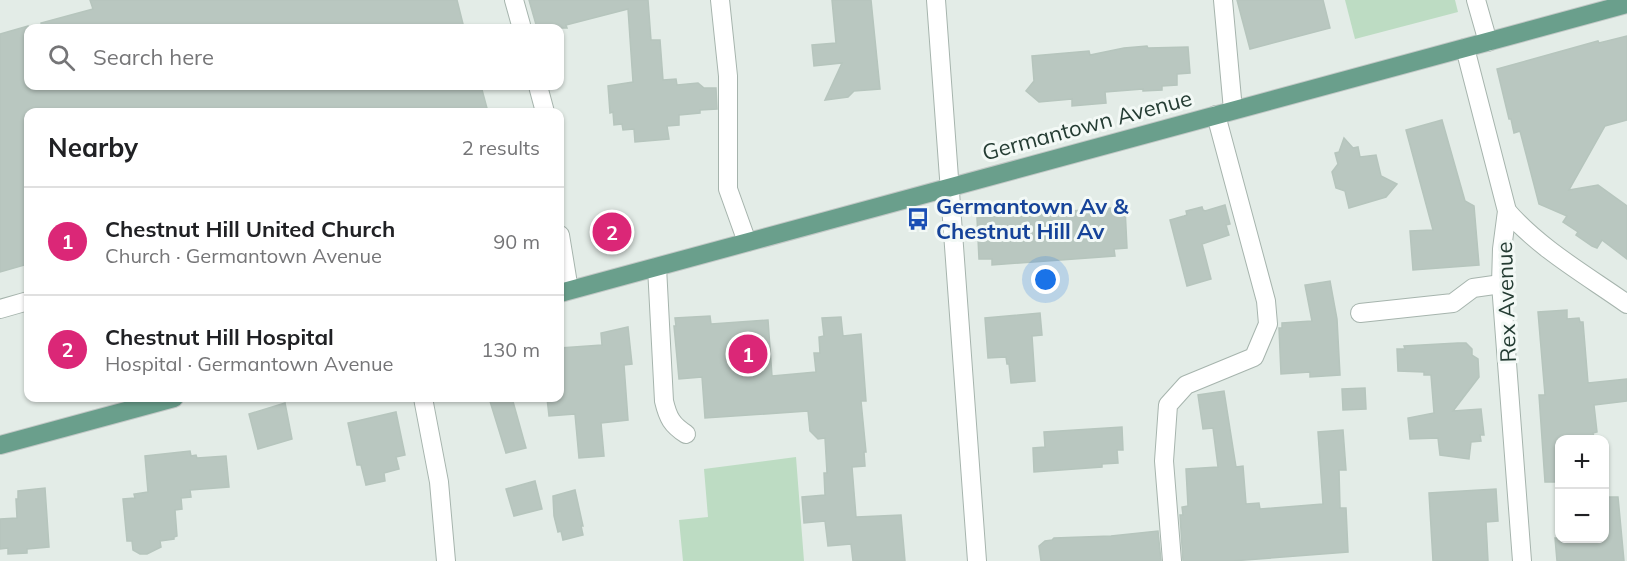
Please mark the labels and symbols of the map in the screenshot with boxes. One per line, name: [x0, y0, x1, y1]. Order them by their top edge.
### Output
street label: Germantown Avenue: [979, 84, 1195, 166]
place label: Germantown Av & Chestnut Hill Av: [936, 192, 1129, 245]
bus stop icon: Germantown Av & Chestnut Hill Av: [905, 206, 931, 232]
pin: 2: [592, 210, 632, 254]
street label: Rex Avenue: [1490, 241, 1522, 363]
your location: [1031, 265, 1060, 294]
pin: 1: [728, 332, 768, 376]

